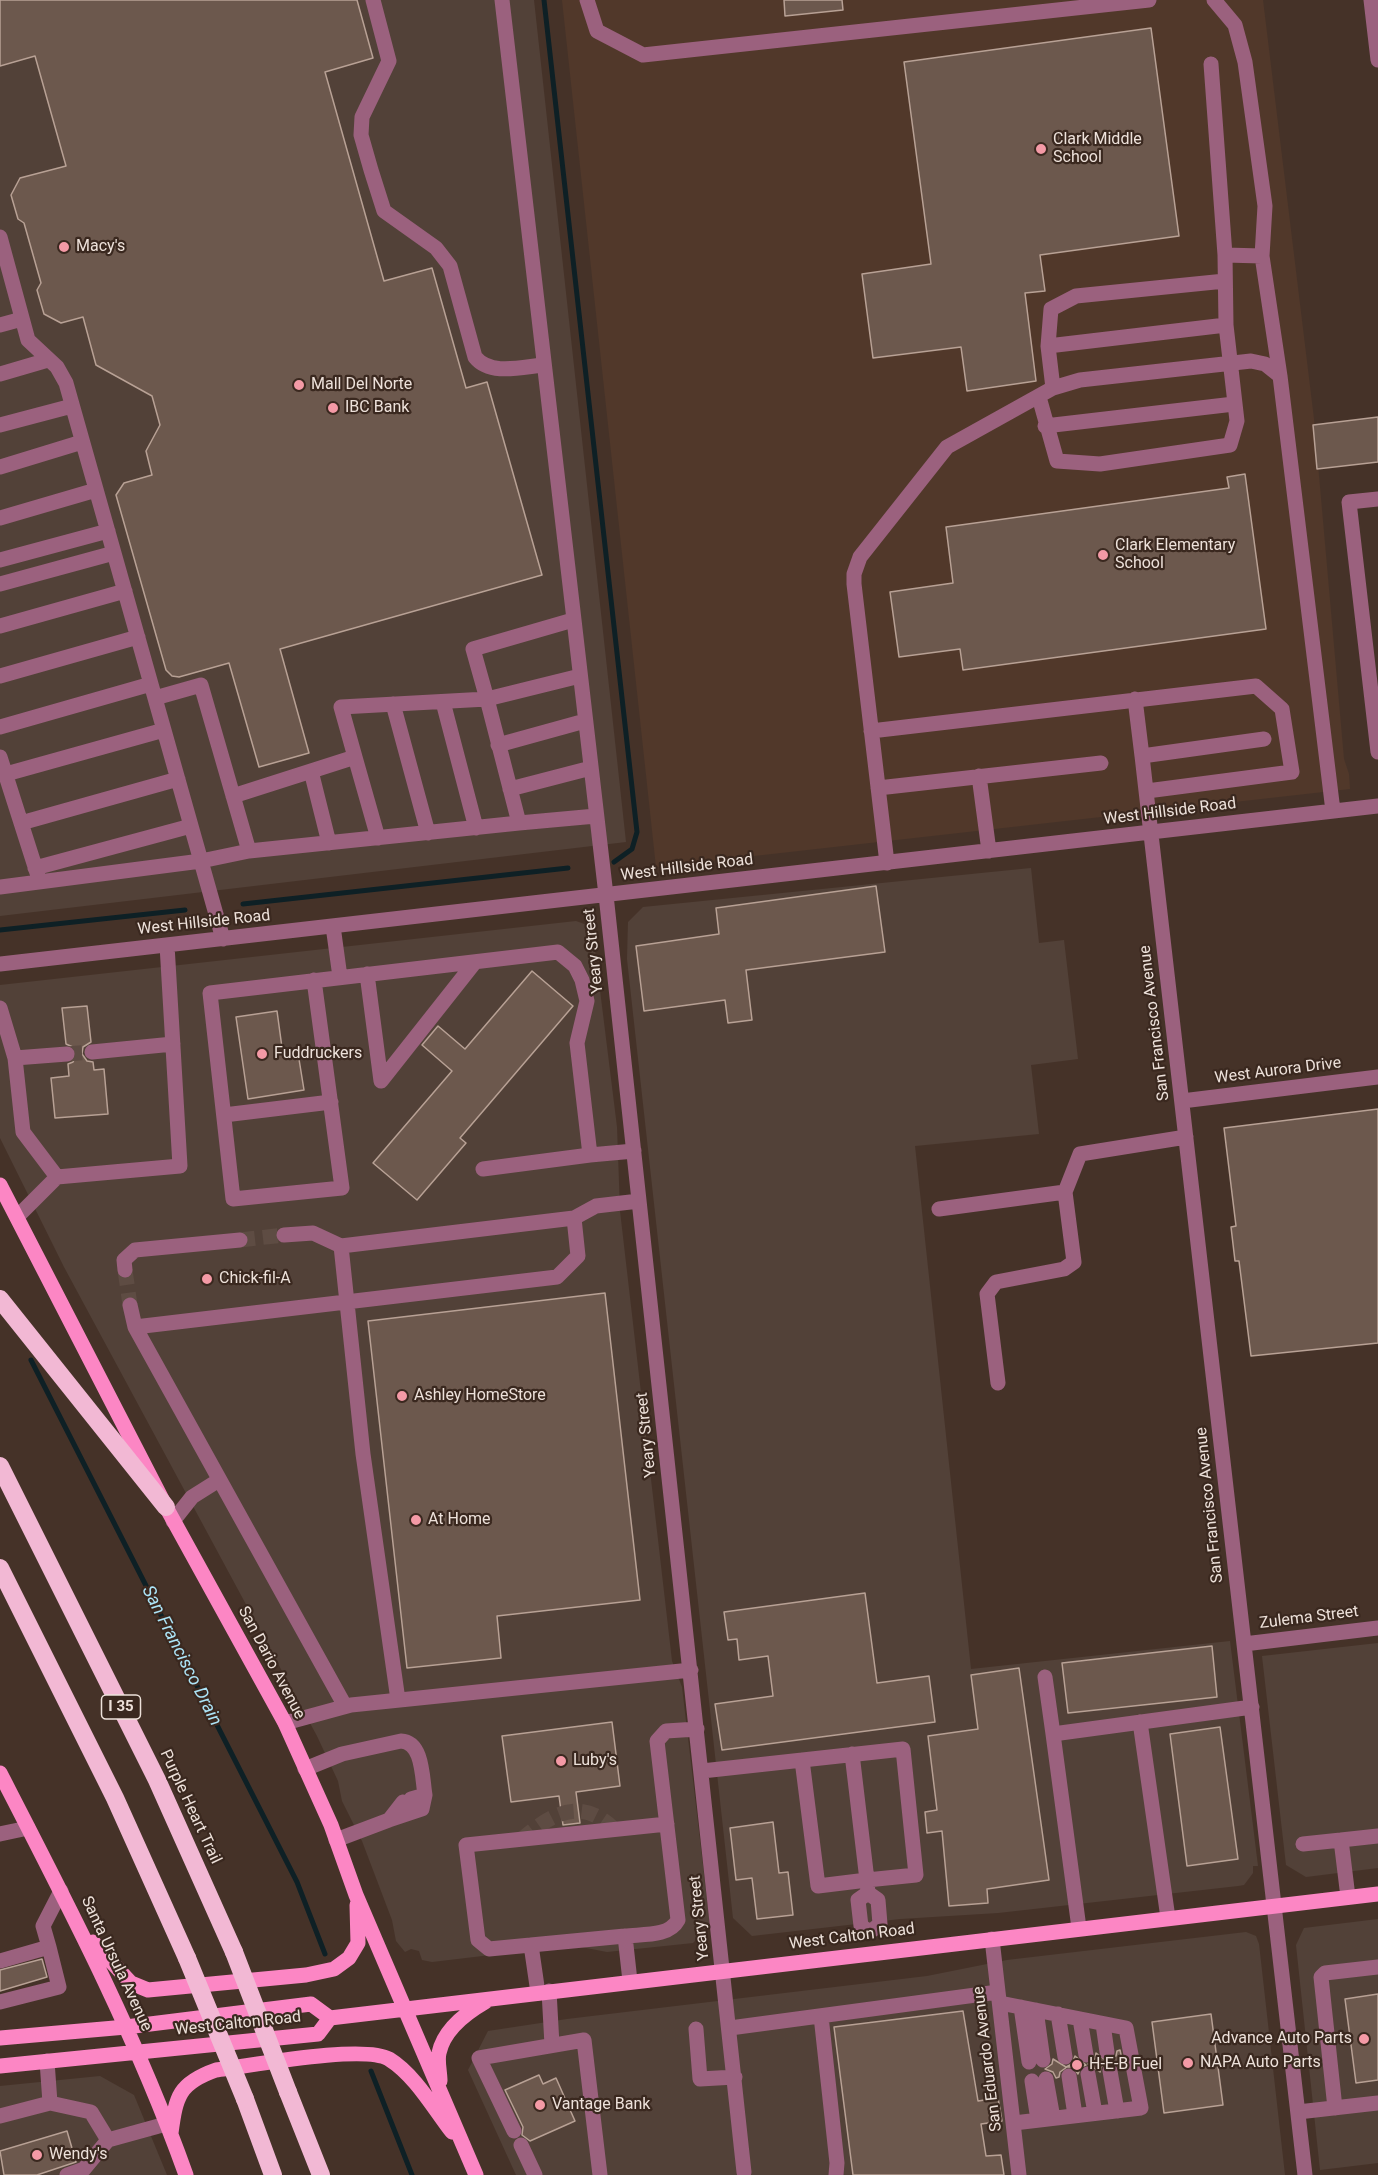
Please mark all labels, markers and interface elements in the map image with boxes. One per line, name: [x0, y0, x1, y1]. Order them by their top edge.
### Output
place label: Clark Middle School: [1053, 130, 1142, 168]
marker: Clark Middle School: [1034, 142, 1048, 156]
place label: Macy's: [76, 237, 125, 257]
marker: Macy's: [57, 240, 71, 254]
place label: Mall Del Norte: [311, 375, 412, 395]
marker: Mall Del Norte: [292, 378, 306, 392]
place label: IBC Bank: [345, 398, 409, 418]
marker: IBC Bank: [326, 401, 340, 415]
place label: Clark Elementary School: [1115, 536, 1235, 574]
marker: Clark Elementary School: [1096, 548, 1110, 562]
street label: West Hillside Road: [1103, 794, 1237, 830]
street label: West Hillside Road: [620, 850, 754, 886]
street label: West Hillside Road: [137, 906, 271, 940]
street label: Yeary Street: [580, 907, 608, 995]
street label: San Francisco Avenue: [1136, 944, 1174, 1102]
place label: Fuddruckers: [274, 1044, 362, 1064]
marker: Fuddruckers: [255, 1047, 269, 1061]
street label: West Aurora Drive: [1214, 1054, 1342, 1088]
place label: Chick-fil-A: [219, 1269, 291, 1289]
marker: Chick-fil-A: [200, 1272, 214, 1286]
place label: Ashley HomeStore: [414, 1386, 546, 1406]
marker: Ashley HomeStore: [395, 1389, 409, 1403]
street label: Yeary Street: [633, 1391, 661, 1479]
street label: San Francisco Avenue: [1192, 1426, 1228, 1584]
place label: At Home: [428, 1510, 491, 1530]
marker: At Home: [409, 1513, 423, 1527]
water label: San Francisco Drain: [136, 1582, 226, 1730]
street label: Zulema Street: [1258, 1602, 1360, 1634]
street label: San Dario Avenue: [233, 1603, 309, 1723]
road number: I 35: [102, 1695, 140, 1719]
street label: Purple Heart Trail: [155, 1747, 225, 1867]
place label: Luby's: [573, 1751, 617, 1771]
marker: Luby's: [554, 1754, 568, 1768]
street label: Yeary Street: [686, 1874, 714, 1962]
street label: Santa Ursula Avenue: [76, 1893, 156, 2035]
street label: West Calton Road: [788, 1920, 916, 1954]
street label: San Eduardo Avenue: [970, 1985, 1006, 2133]
street label: West Calton Road: [174, 2008, 302, 2040]
place label: Advance Auto Parts: [1211, 2029, 1352, 2049]
marker: Advance Auto Parts: [1357, 2032, 1371, 2046]
place label: NAPA Auto Parts: [1200, 2053, 1321, 2073]
place label: H-E-B Fuel: [1089, 2055, 1162, 2075]
marker: NAPA Auto Parts: [1181, 2056, 1195, 2070]
marker: H-E-B Fuel: [1070, 2058, 1084, 2072]
place label: Vantage Bank: [552, 2095, 650, 2115]
marker: Vantage Bank: [533, 2098, 547, 2112]
place label: Wendy's: [49, 2145, 107, 2165]
marker: Wendy's: [30, 2148, 44, 2162]

